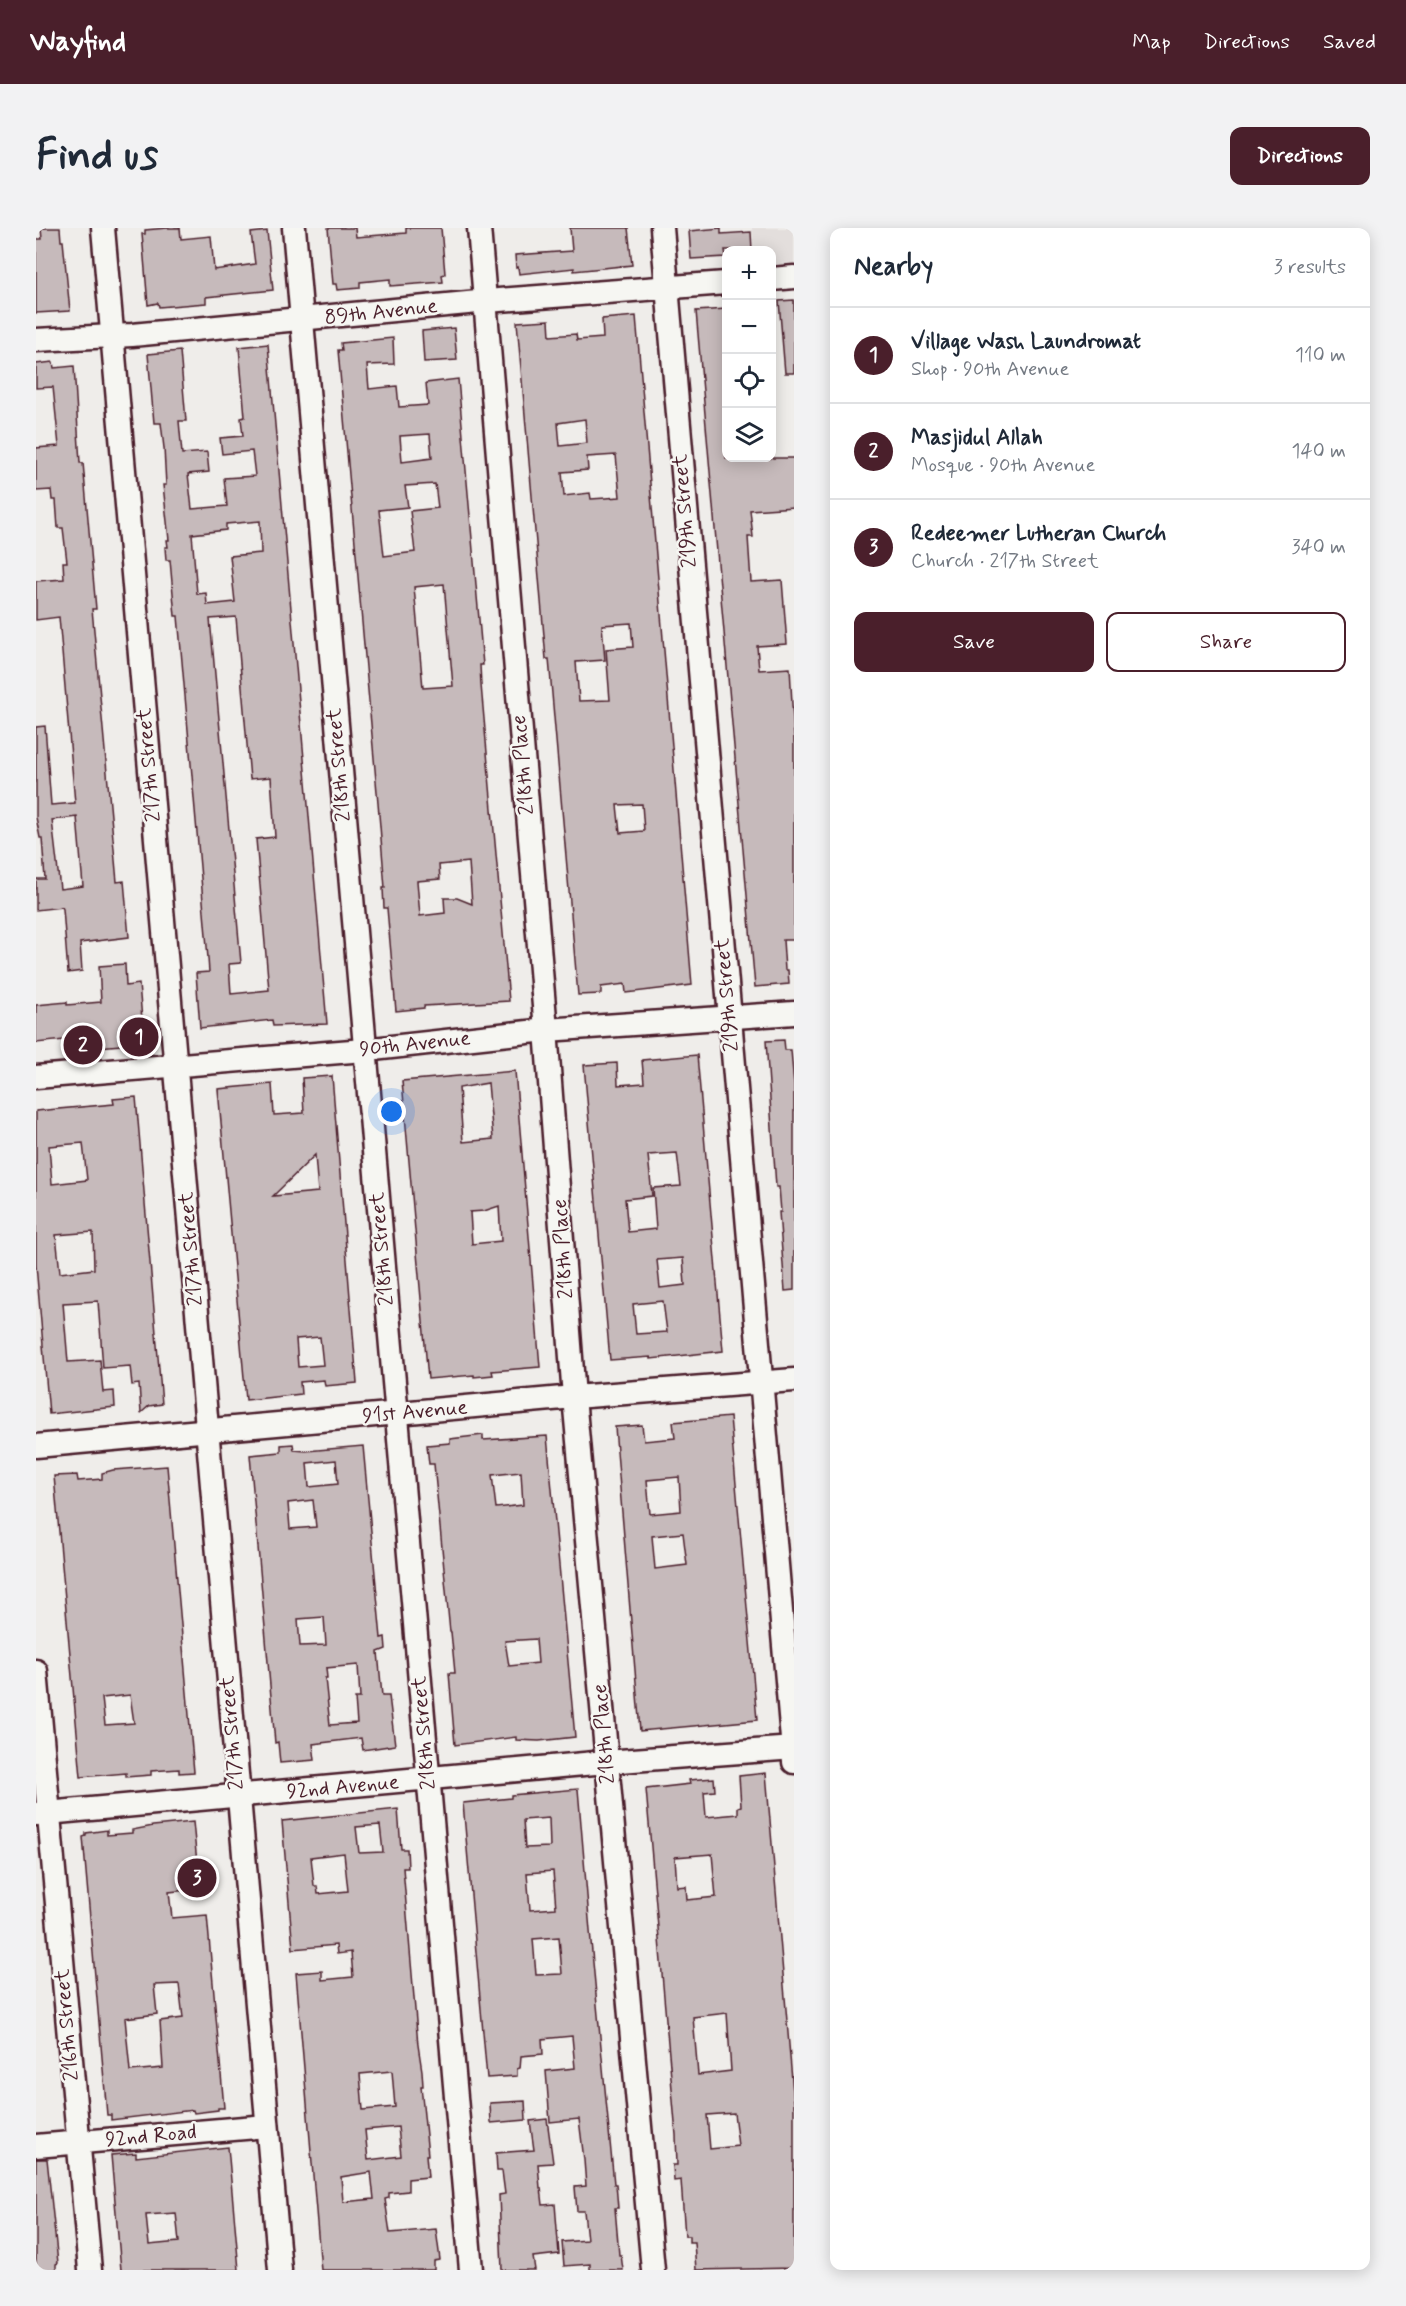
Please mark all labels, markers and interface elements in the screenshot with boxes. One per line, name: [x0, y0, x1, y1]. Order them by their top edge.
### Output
text: Wayfind: [30, 24, 126, 61]
text: Map: [1132, 28, 1171, 56]
text: Directions: [1204, 28, 1290, 56]
text: Saved: [1323, 28, 1376, 56]
button: Directions: [1230, 127, 1370, 185]
text: Find us: [36, 129, 158, 184]
map controls: [722, 246, 776, 462]
button: +: [722, 246, 776, 300]
text: Nearby: [854, 250, 933, 284]
text: 3 results: [1274, 254, 1346, 281]
street label: 89th Avenue: [323, 292, 439, 332]
button: −: [722, 300, 776, 354]
text: Village Wash Laundromat: [911, 328, 1141, 356]
text: 1: [869, 342, 878, 369]
text: 110 m: [1295, 342, 1346, 369]
button: locate: [722, 354, 776, 408]
text: Shop · 90th Avenue: [911, 356, 1069, 383]
button: layers: [722, 408, 776, 462]
text: Masjidul Allah: [911, 424, 1043, 452]
text: 2: [869, 438, 878, 465]
text: 140 m: [1292, 438, 1346, 465]
street label: 219th Street: [666, 452, 704, 569]
text: Mosque · 90th Avenue: [911, 452, 1095, 479]
text: Redeemer Lutheran Church: [911, 520, 1166, 548]
text: 3: [869, 534, 878, 561]
text: 340 m: [1291, 534, 1346, 561]
text: Church · 217th Street: [911, 548, 1099, 575]
button: Save: [854, 612, 1094, 672]
button: Share: [1106, 612, 1346, 672]
street label: 217th Street: [130, 706, 168, 823]
street label: 218th Street: [320, 706, 358, 823]
street label: 218th Place: [505, 714, 541, 816]
street label: 219th Street: [708, 936, 746, 1053]
pin: 1: [120, 1014, 158, 1060]
pin: 2: [64, 1022, 102, 1068]
street label: 90th Avenue: [358, 1024, 472, 1064]
your location: [377, 1097, 406, 1126]
street label: 217th Street: [172, 1190, 210, 1307]
street label: 218th Street: [363, 1190, 401, 1307]
street label: 218th Place: [546, 1198, 580, 1300]
street label: 91st Avenue: [361, 1393, 469, 1431]
street label: 217th Street: [213, 1674, 251, 1791]
street label: 218th Street: [405, 1674, 443, 1791]
street label: 218th Place: [586, 1683, 622, 1785]
street label: 92nd Avenue: [286, 1768, 400, 1806]
pin: 3: [178, 1856, 216, 1900]
street label: 216th Street: [48, 1967, 86, 2082]
street label: 92nd Road: [104, 2118, 198, 2154]

